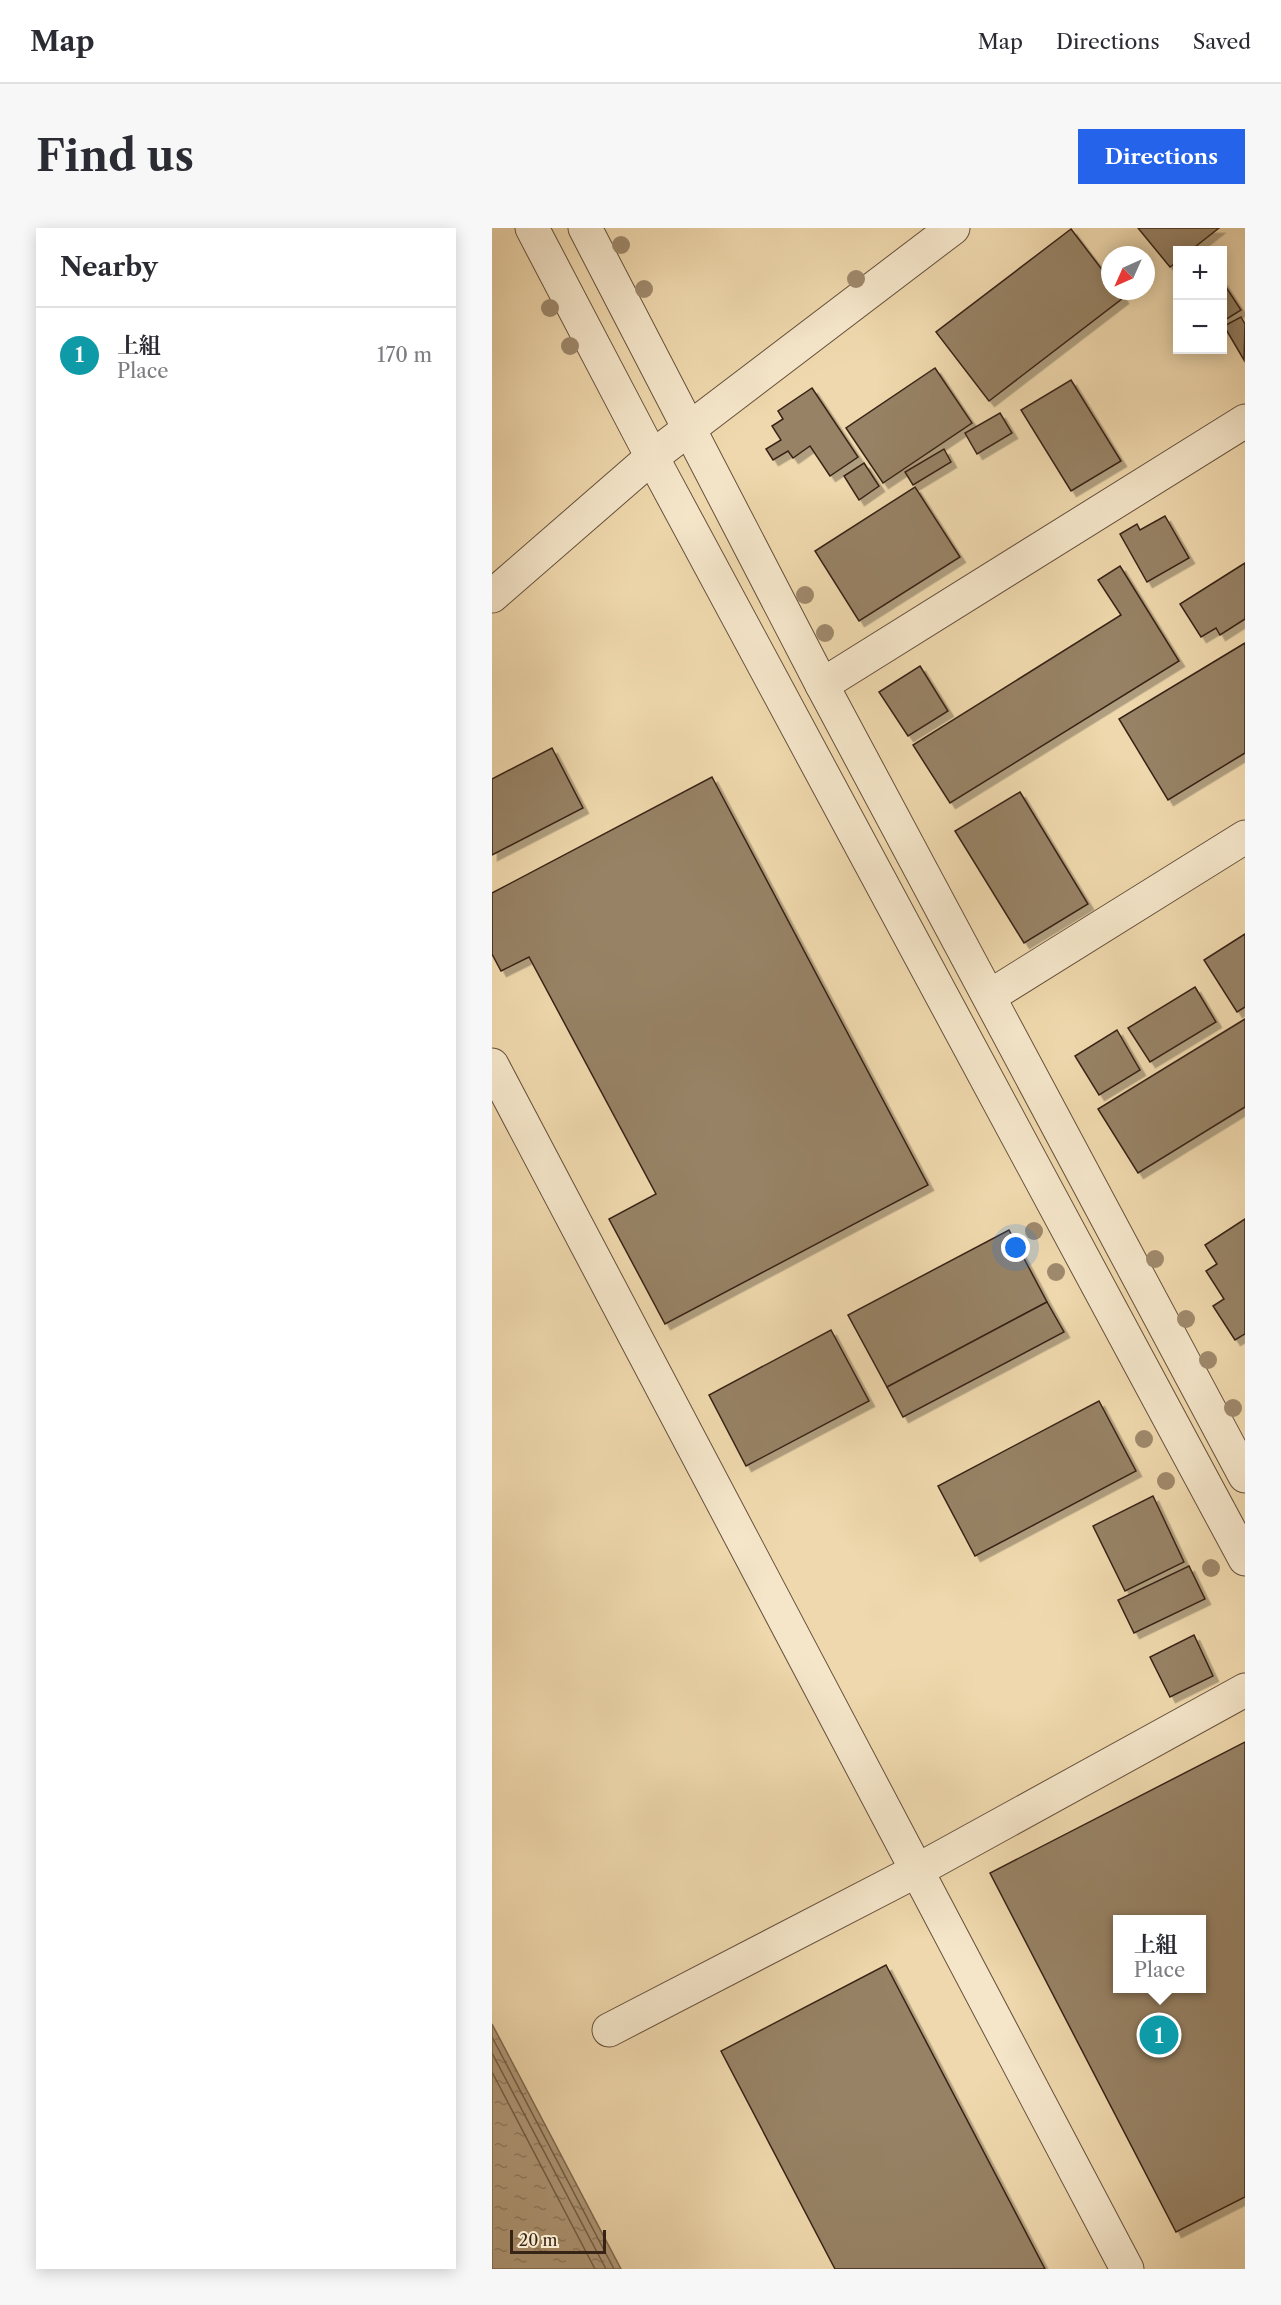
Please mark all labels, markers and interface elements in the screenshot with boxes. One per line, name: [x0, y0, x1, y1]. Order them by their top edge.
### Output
text: Map: [30, 24, 94, 58]
text: Map: [978, 29, 1023, 54]
text: Directions: [1056, 29, 1160, 54]
text: Saved: [1193, 29, 1251, 54]
button: Directions: [1078, 129, 1245, 184]
text: Find us: [36, 130, 194, 182]
north arrow: [1101, 246, 1155, 300]
map controls: [1173, 246, 1227, 354]
button: +: [1173, 246, 1227, 300]
text: Nearby: [60, 251, 158, 283]
button: −: [1173, 300, 1227, 354]
text: 上組: [117, 332, 161, 359]
text: 1: [75, 343, 84, 367]
text: 170 m: [377, 343, 432, 367]
text: Place: [117, 359, 168, 383]
your location: [1001, 1233, 1030, 1262]
popup: [1113, 1915, 1206, 1993]
text: 上組: [1134, 1931, 1178, 1958]
text: Place: [1134, 1958, 1185, 1982]
pin: 1: [1140, 2012, 1178, 2058]
scale bar: [510, 2227, 606, 2254]
text: 20 m: [519, 2230, 558, 2250]

